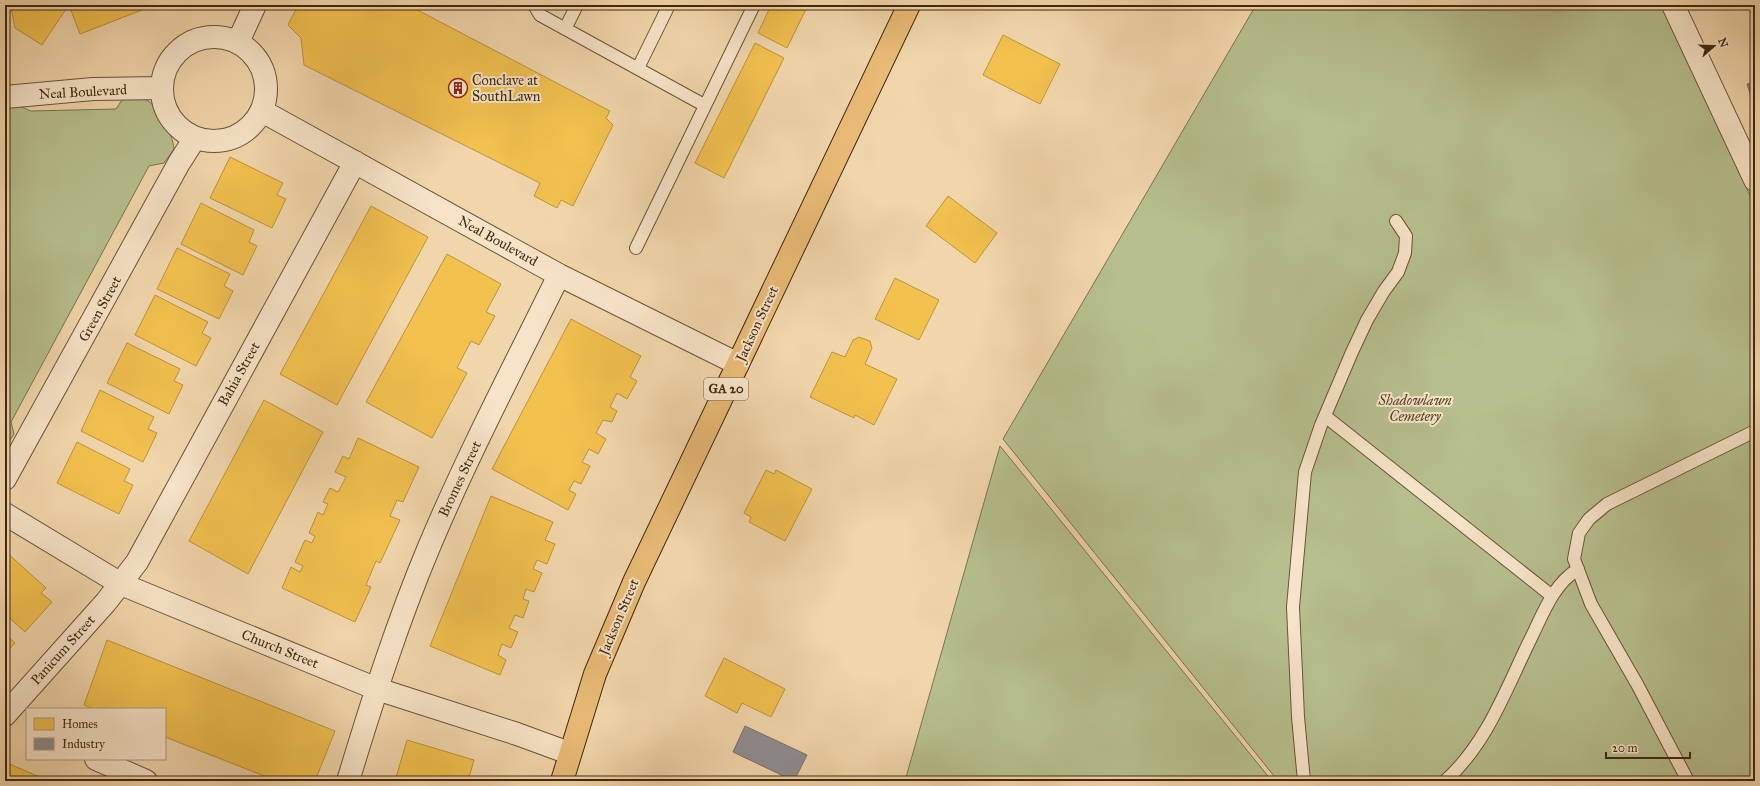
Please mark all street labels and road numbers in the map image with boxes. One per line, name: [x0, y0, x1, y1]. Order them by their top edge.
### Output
street label: Neal Boulevard: [38, 81, 128, 103]
street label: Neal Boulevard: [455, 212, 541, 270]
street label: Green Street: [75, 273, 125, 345]
street label: Jackson Street: [731, 284, 783, 367]
street label: Bahia Street: [214, 339, 264, 409]
road number: GA 20: [704, 378, 748, 400]
street label: Bromes Street: [435, 438, 485, 520]
street label: Jackson Street: [595, 576, 644, 660]
street label: Panicum Street: [27, 612, 99, 688]
street label: Church Street: [239, 626, 321, 672]

